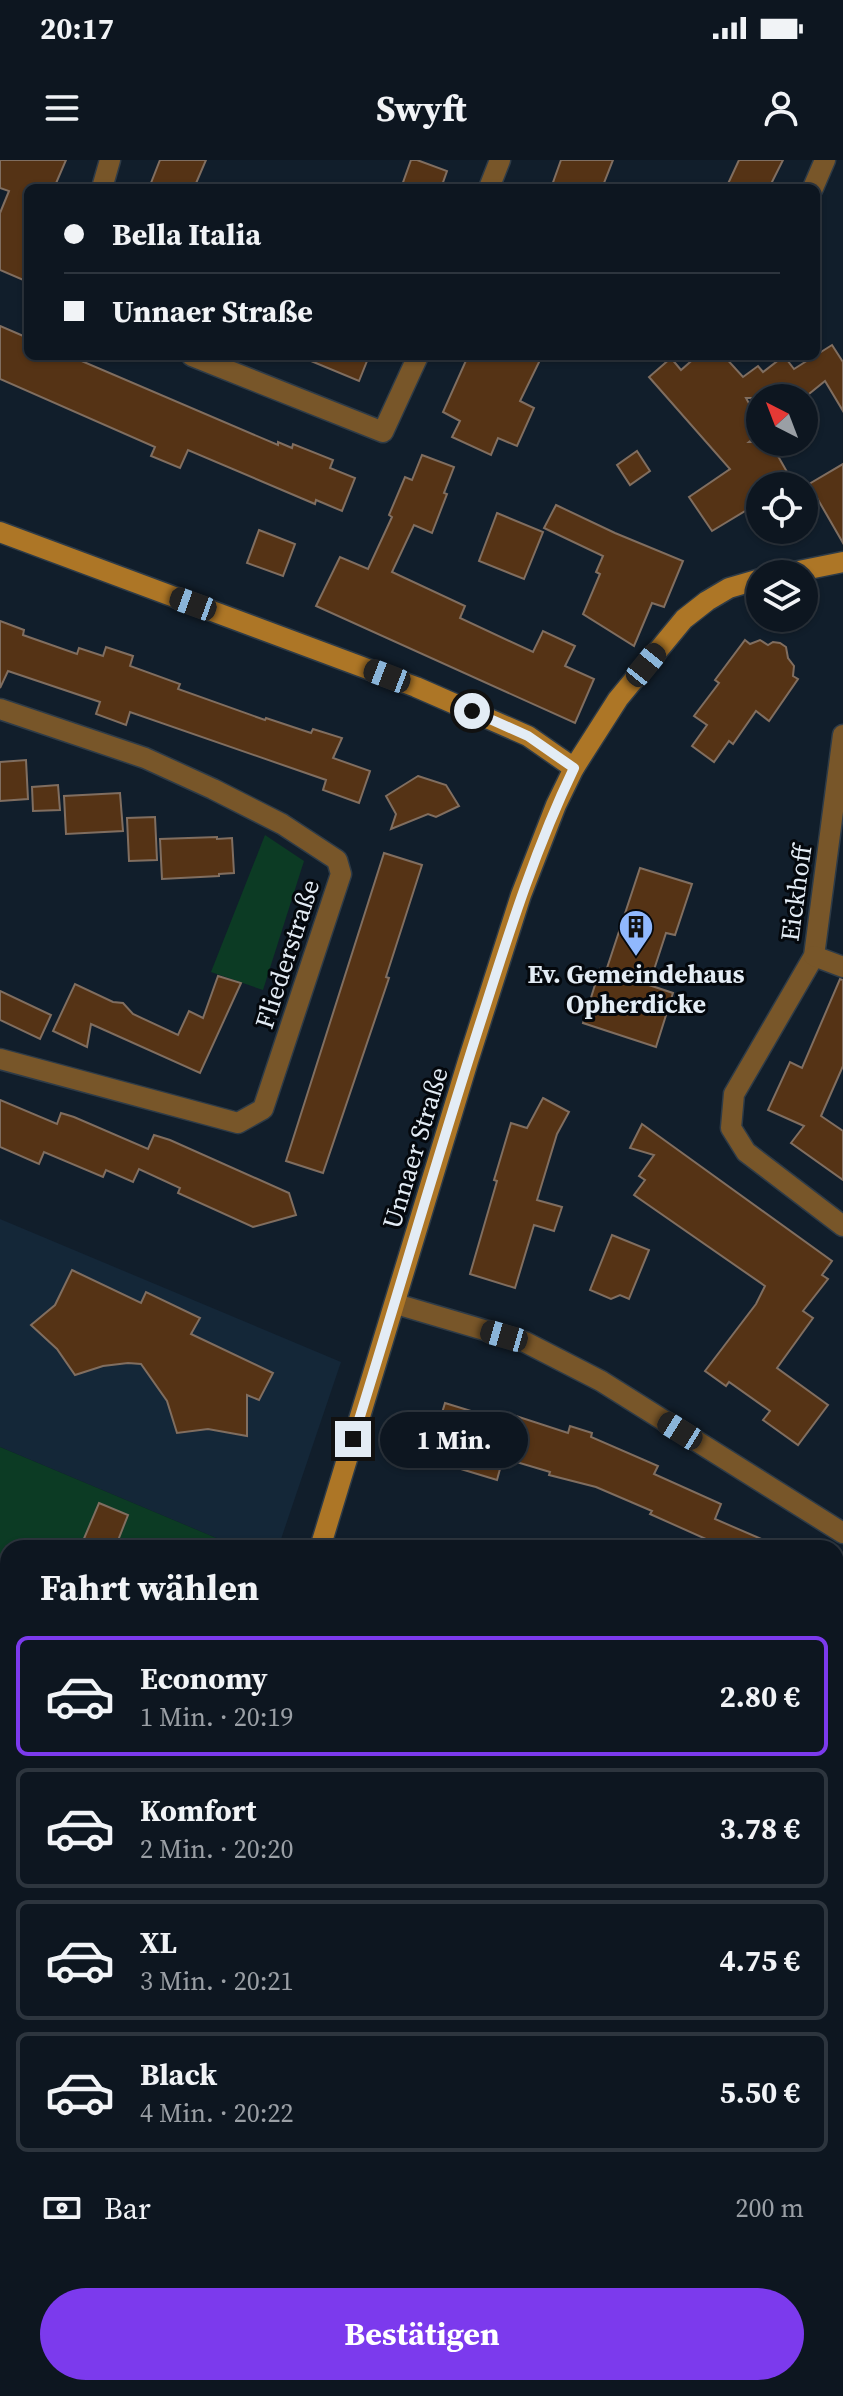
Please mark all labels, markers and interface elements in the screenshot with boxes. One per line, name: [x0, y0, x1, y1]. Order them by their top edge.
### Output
text: 20:17: [40, 8, 114, 49]
text: Swyft: [376, 84, 467, 133]
icon: menu: [40, 86, 84, 130]
icon: person: [759, 86, 803, 130]
text: Bella Italia: [112, 214, 261, 255]
text: Unnaer Straße: [112, 291, 313, 332]
north arrow: [746, 384, 818, 456]
map controls: [746, 384, 818, 632]
button: locate: [746, 472, 818, 544]
button: layers: [746, 560, 818, 632]
car: [166, 585, 220, 623]
car: [622, 639, 670, 691]
car: [360, 656, 414, 696]
route start: [454, 693, 490, 729]
street label: Eickhoff: [771, 841, 821, 944]
street label: Fliederstraße: [246, 875, 328, 1033]
building icon: Ev. Gemeindehaus Opherdicke: [617, 908, 655, 958]
place label: Ev. Gemeindehaus Opherdicke: [527, 956, 745, 1022]
street label: Unnaer Straße: [373, 1063, 457, 1233]
car: [478, 1318, 530, 1354]
car: [653, 1408, 707, 1454]
callout: 1 Min.: [381, 1411, 529, 1467]
route end: [335, 1421, 371, 1457]
text: 1 Min.: [417, 1422, 491, 1458]
text: Fahrt wählen: [40, 1563, 259, 1612]
text: Economy: [140, 1658, 268, 1699]
icon: car: [44, 1660, 116, 1732]
text: 2.80 €: [720, 1676, 800, 1717]
text: 1 Min. · 20:19: [140, 1699, 294, 1735]
text: Komfort: [140, 1790, 257, 1831]
icon: car: [44, 1792, 116, 1864]
text: 3.78 €: [720, 1808, 800, 1849]
text: 2 Min. · 20:20: [140, 1831, 294, 1867]
text: XL: [140, 1922, 177, 1963]
icon: car: [44, 1924, 116, 1996]
text: 4.75 €: [720, 1940, 800, 1981]
text: 3 Min. · 20:21: [140, 1963, 294, 1999]
text: Black: [140, 2054, 217, 2095]
icon: car: [44, 2056, 116, 2128]
text: 5.50 €: [720, 2072, 800, 2113]
text: 4 Min. · 20:22: [140, 2095, 294, 2131]
icon: cash: [40, 2186, 84, 2230]
text: Bar: [104, 2188, 151, 2229]
text: 200 m: [736, 2190, 804, 2226]
button: Bestätigen: [40, 2288, 804, 2380]

